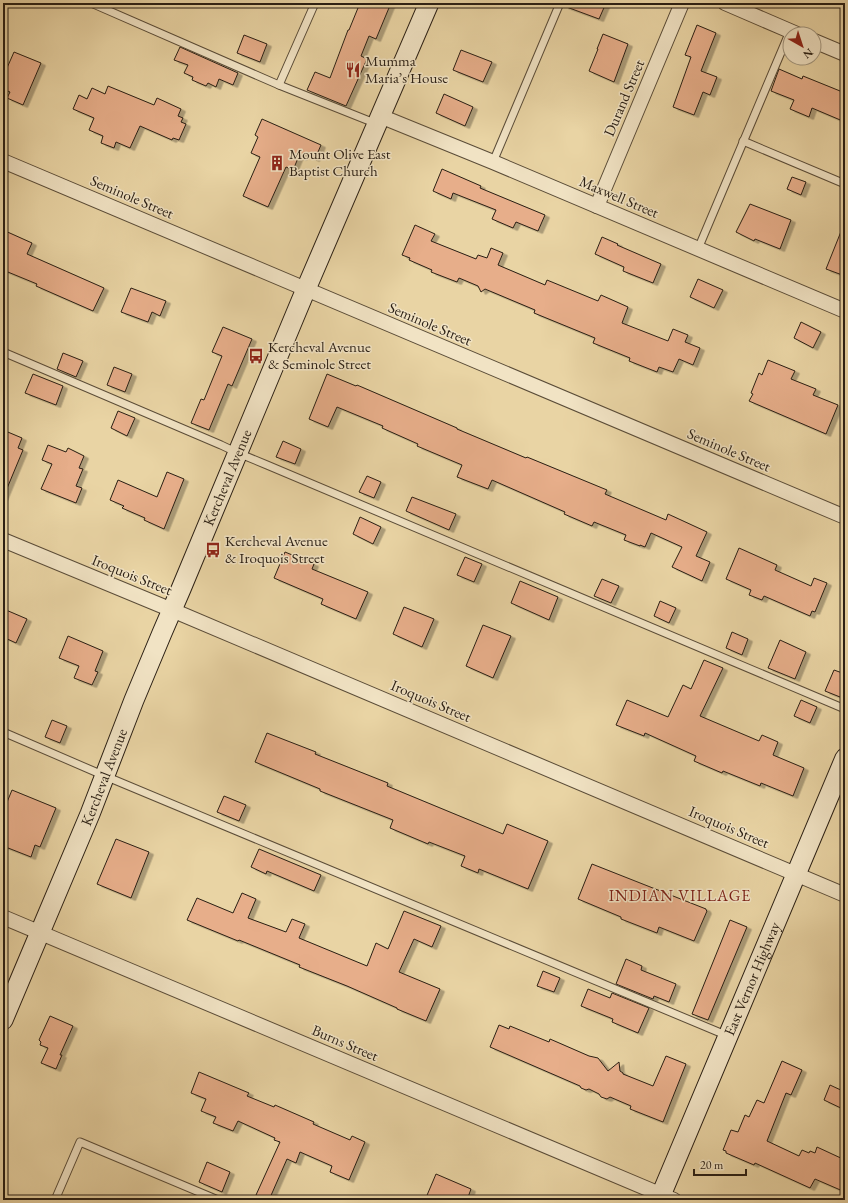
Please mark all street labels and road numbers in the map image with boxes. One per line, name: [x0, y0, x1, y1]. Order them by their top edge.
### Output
street label: Durand Street: [599, 56, 648, 139]
street label: Seminole Street: [88, 170, 177, 223]
street label: Maxwell Street: [577, 171, 662, 222]
street label: Seminole Street: [386, 297, 475, 350]
street label: Seminole Street: [685, 423, 774, 476]
street label: Kercheval Avenue: [198, 426, 256, 529]
street label: Iroquois Street: [89, 550, 175, 599]
street label: Iroquois Street: [388, 675, 474, 726]
street label: Kercheval Avenue: [76, 726, 131, 829]
street label: Iroquois Street: [686, 801, 772, 852]
street label: East Vernor Highway: [719, 918, 784, 1038]
street label: Burns Street: [309, 1020, 382, 1065]

